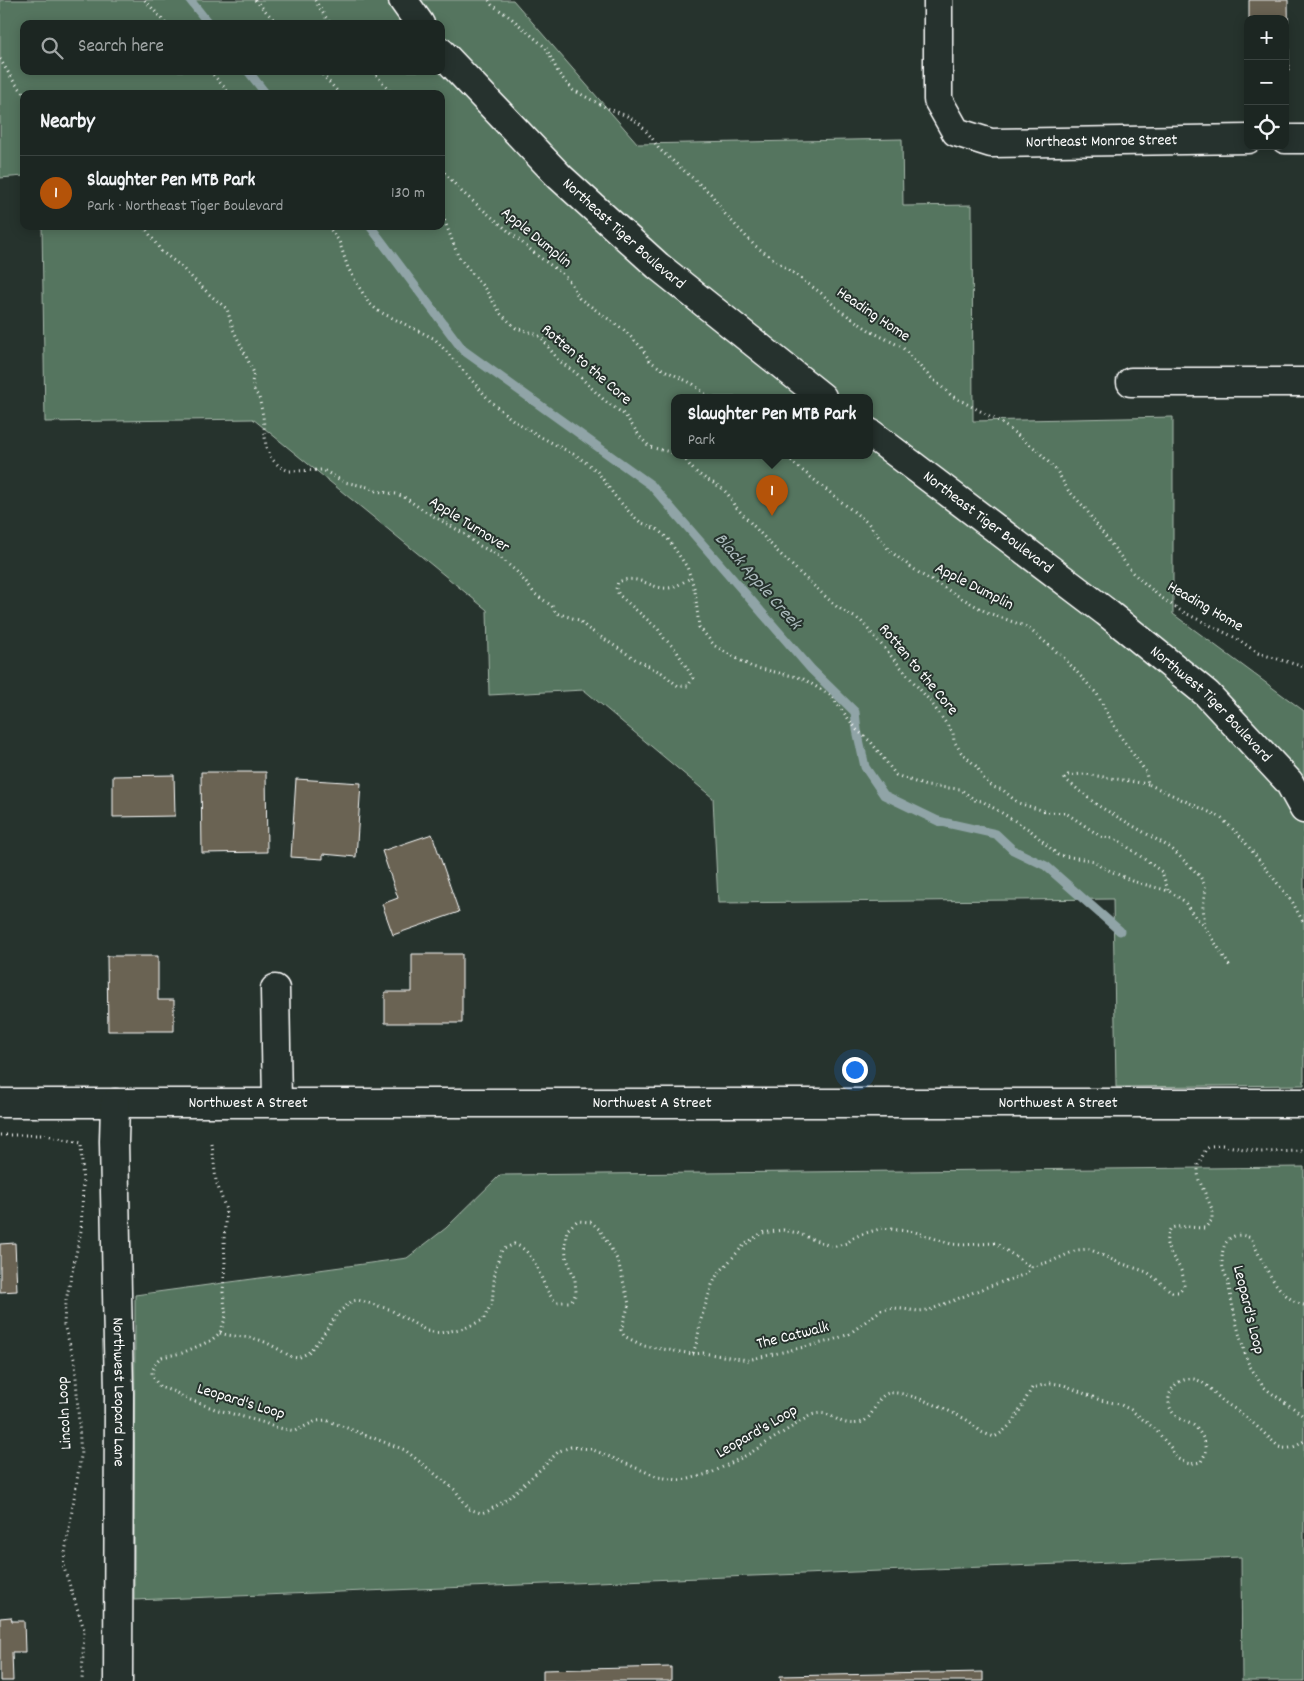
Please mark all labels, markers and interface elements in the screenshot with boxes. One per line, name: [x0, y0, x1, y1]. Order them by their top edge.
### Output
map controls: [1244, 15, 1289, 150]
button: +: [1244, 15, 1289, 60]
search box: [20, 20, 445, 75]
icon: search: [38, 34, 66, 62]
text: Search here: [78, 34, 164, 61]
button: −: [1244, 60, 1289, 105]
button: locate: [1244, 105, 1289, 150]
text: Nearby: [40, 108, 95, 138]
street label: Northeast Monroe Street: [1026, 129, 1178, 154]
text: Slaughter Pen MTB Park: [87, 168, 255, 195]
street label: Northeast Tiger Boulevard: [557, 173, 690, 295]
text: 1: [54, 182, 58, 205]
text: 130 m: [391, 182, 425, 205]
text: Park · Northeast Tiger Boulevard: [87, 195, 283, 218]
street label: Apple Dumplin: [495, 202, 577, 274]
street label: Heading Home: [832, 282, 914, 348]
street label: Rotten to the Core: [536, 319, 636, 411]
popup: [671, 394, 873, 459]
text: Slaughter Pen MTB Park: [688, 402, 856, 429]
text: Park: [688, 429, 715, 452]
street label: Northeast Tiger Boulevard: [918, 465, 1058, 579]
pin: 1: [756, 475, 788, 516]
street label: Apple Turnover: [424, 491, 514, 559]
water label: Black Apple Creek: [708, 528, 807, 637]
street label: Apple Dumplin: [931, 557, 1017, 617]
street label: Heading Home: [1163, 576, 1247, 638]
street label: Rotten to the Core: [873, 619, 963, 721]
street label: Northwest Tiger Boulevard: [1145, 640, 1277, 768]
your location: [842, 1057, 868, 1083]
street label: Northwest A Street: [188, 1092, 308, 1115]
street label: Northwest A Street: [592, 1092, 712, 1115]
street label: Northwest A Street: [998, 1092, 1118, 1115]
street label: Leopard's Loop: [1226, 1263, 1270, 1357]
street label: The Catwalk: [754, 1316, 832, 1356]
street label: Northwest Leopard Lane: [106, 1317, 131, 1467]
street label: Lincoln Loop: [52, 1376, 78, 1450]
street label: Leopard's Loop: [194, 1378, 288, 1426]
street label: Leopard's Loop: [712, 1399, 802, 1465]

